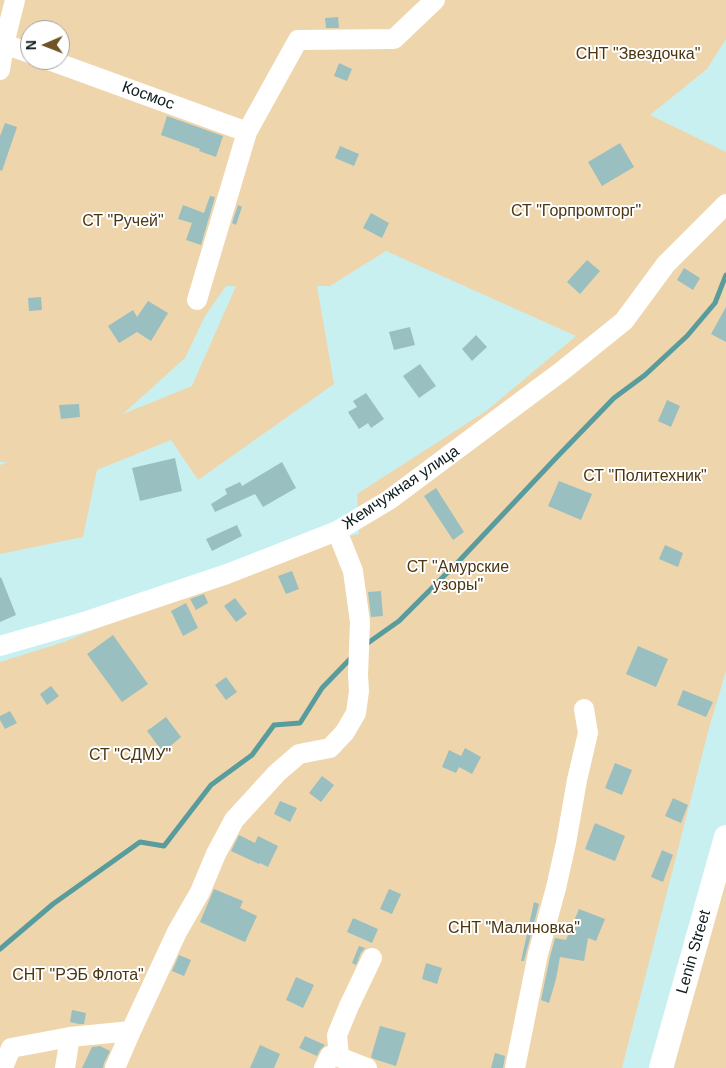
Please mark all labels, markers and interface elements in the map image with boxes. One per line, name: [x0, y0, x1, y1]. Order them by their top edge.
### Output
north arrow: [20, 20, 70, 70]
text: N: [23, 40, 39, 50]
park label: СНТ "Звездочка": [576, 45, 700, 65]
street label: Космос: [119, 78, 177, 114]
park label: СТ "Горпромторг": [511, 202, 641, 222]
park label: СТ "Ручей": [82, 212, 164, 232]
street label: Жемчужная улица: [339, 442, 463, 534]
park label: СТ "Политехник": [583, 467, 707, 487]
park label: СТ "Амурские узоры": [407, 558, 509, 596]
park label: СТ "СДМУ": [89, 746, 171, 766]
street label: Lenin Street: [673, 908, 715, 996]
park label: СНТ "Малиновка": [448, 919, 580, 939]
park label: СНТ "РЭБ Флота": [12, 966, 144, 986]

